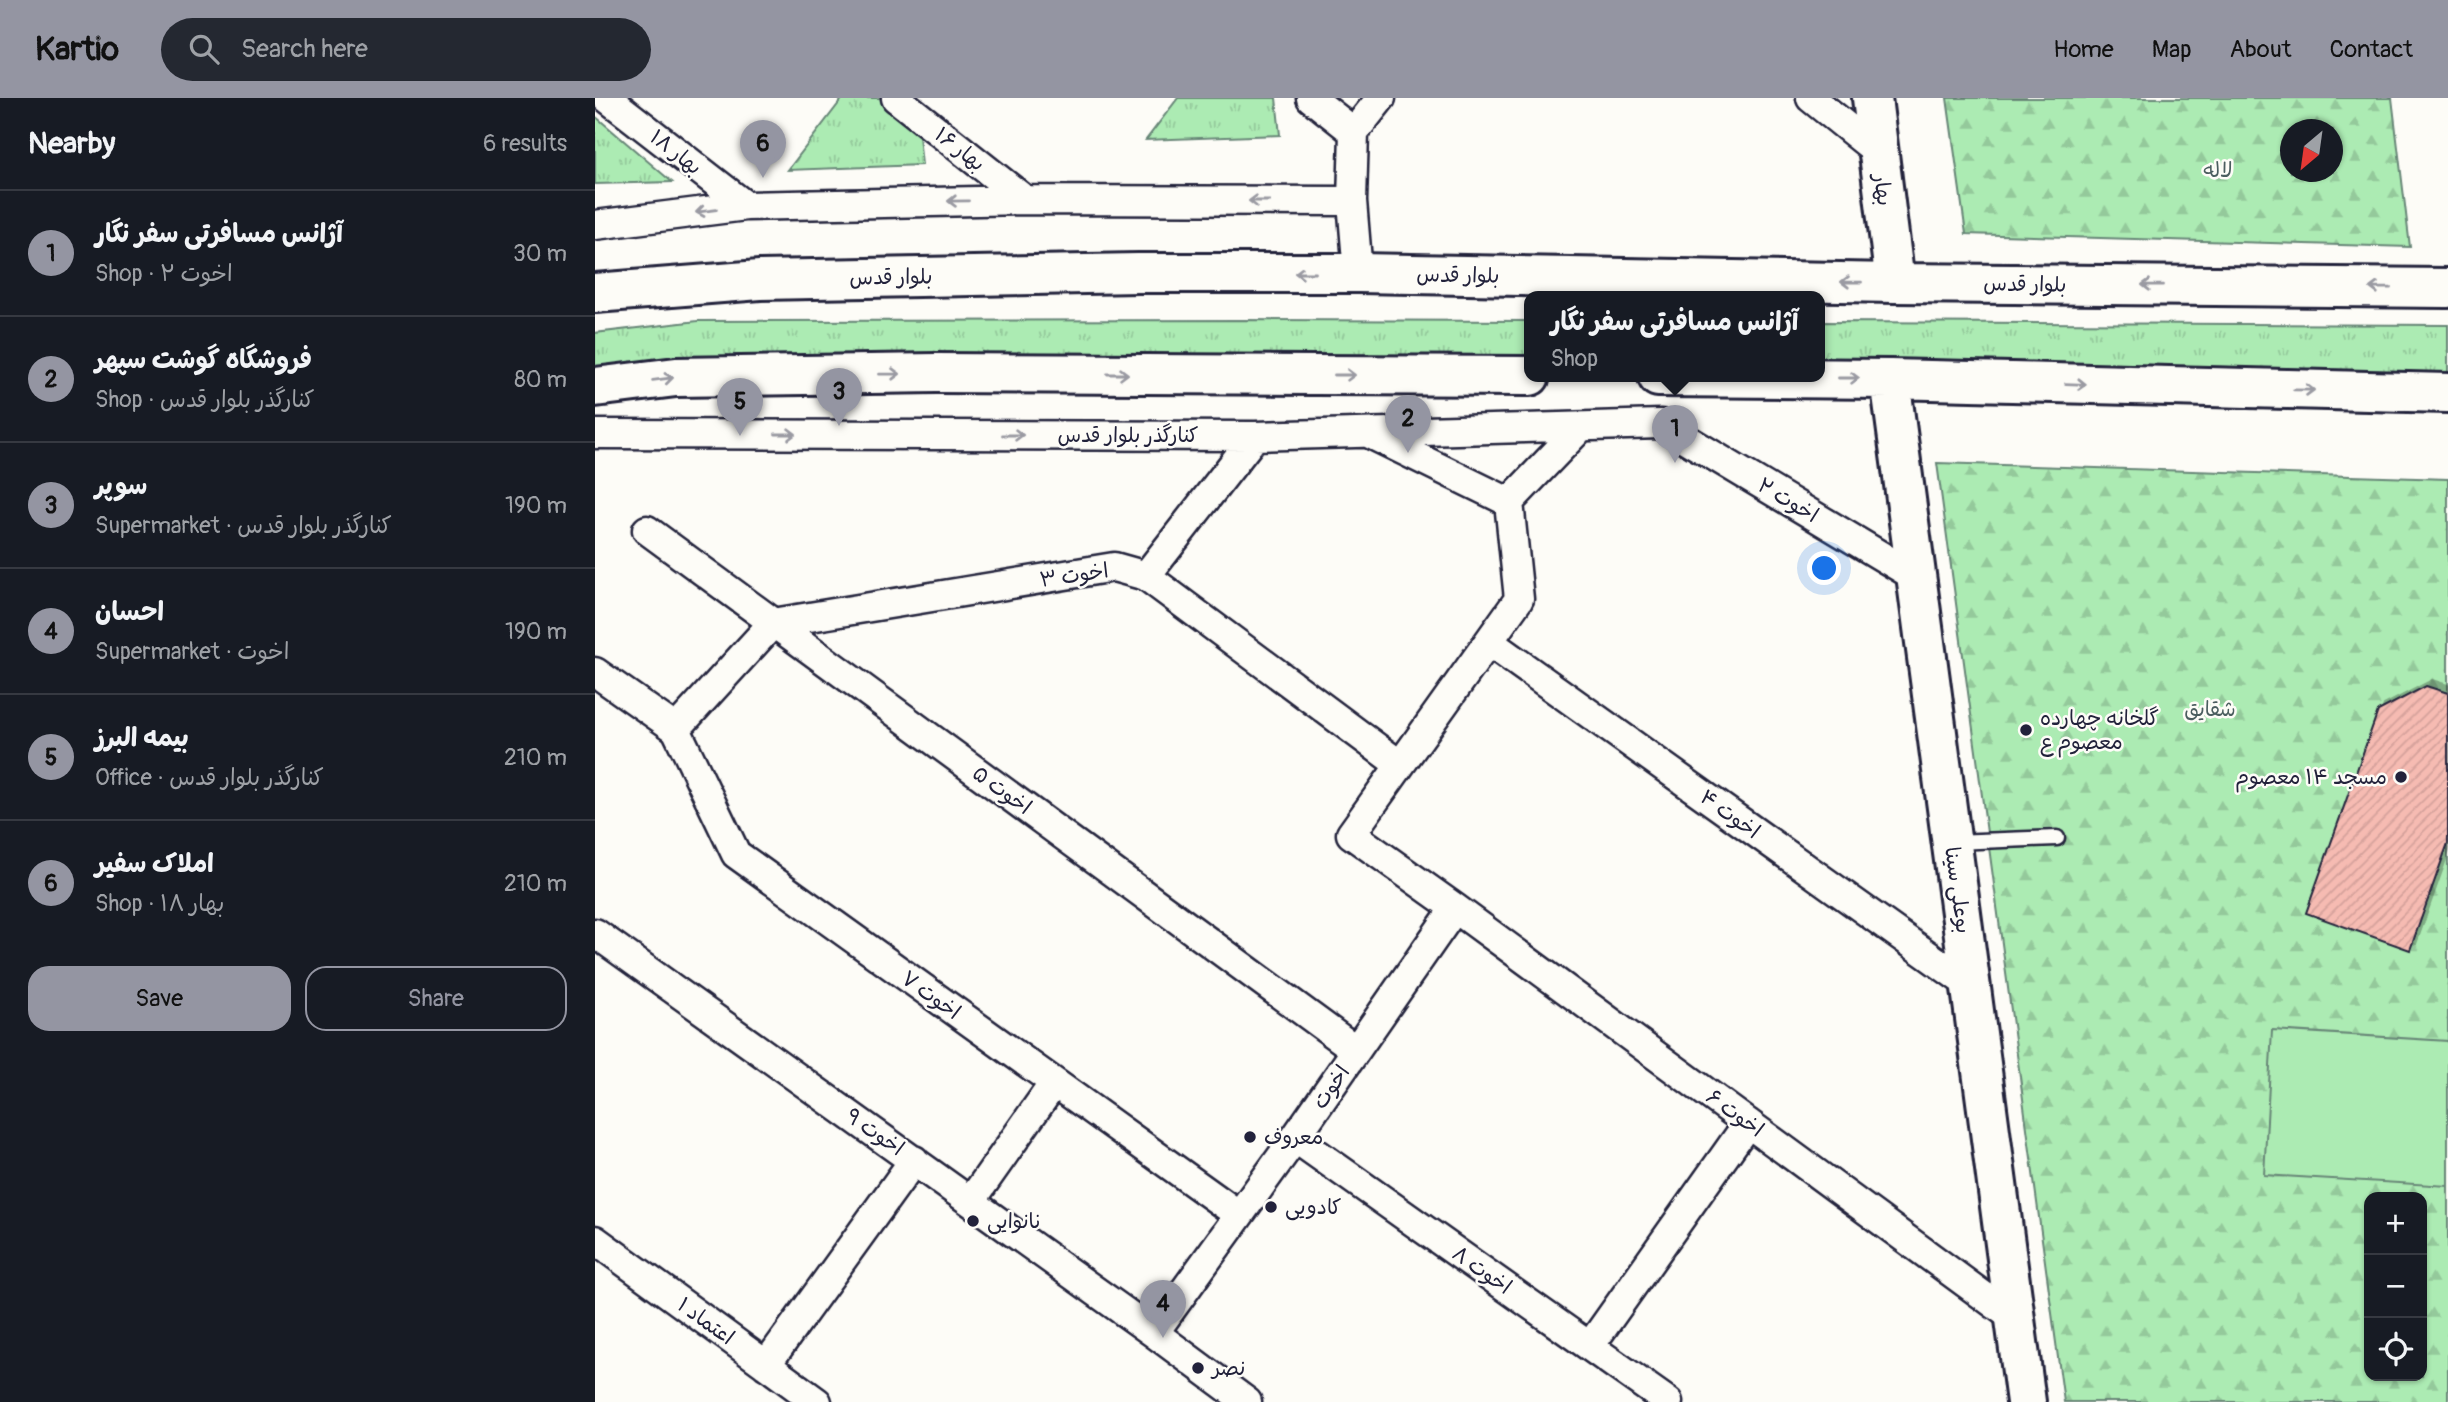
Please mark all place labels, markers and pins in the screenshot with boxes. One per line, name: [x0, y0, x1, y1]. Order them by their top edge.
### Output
pin: 6: [740, 120, 786, 178]
pin: 3: [816, 368, 862, 426]
pin: 5: [717, 378, 763, 436]
pin: 2: [1385, 395, 1431, 453]
pin: 1: [1652, 405, 1698, 463]
place label: گلخانه چهارده معصوم ع: [2040, 705, 2159, 758]
marker: گلخانه چهارده معصوم ع: [2018, 722, 2034, 738]
place label: مسجد ۱۴ معصوم: [2235, 764, 2387, 793]
marker: مسجد ۱۴ معصوم: [2393, 769, 2409, 785]
place label: معروف: [1264, 1124, 1323, 1151]
marker: معروف: [1242, 1129, 1258, 1145]
place label: کادویی: [1285, 1194, 1342, 1221]
marker: کادویی: [1263, 1199, 1279, 1215]
place label: نانوایی: [987, 1208, 1042, 1235]
marker: نانوایی: [965, 1213, 981, 1229]
pin: 4: [1140, 1280, 1186, 1338]
place label: نصر: [1210, 1355, 1245, 1382]
marker: نصر: [1190, 1360, 1206, 1376]

